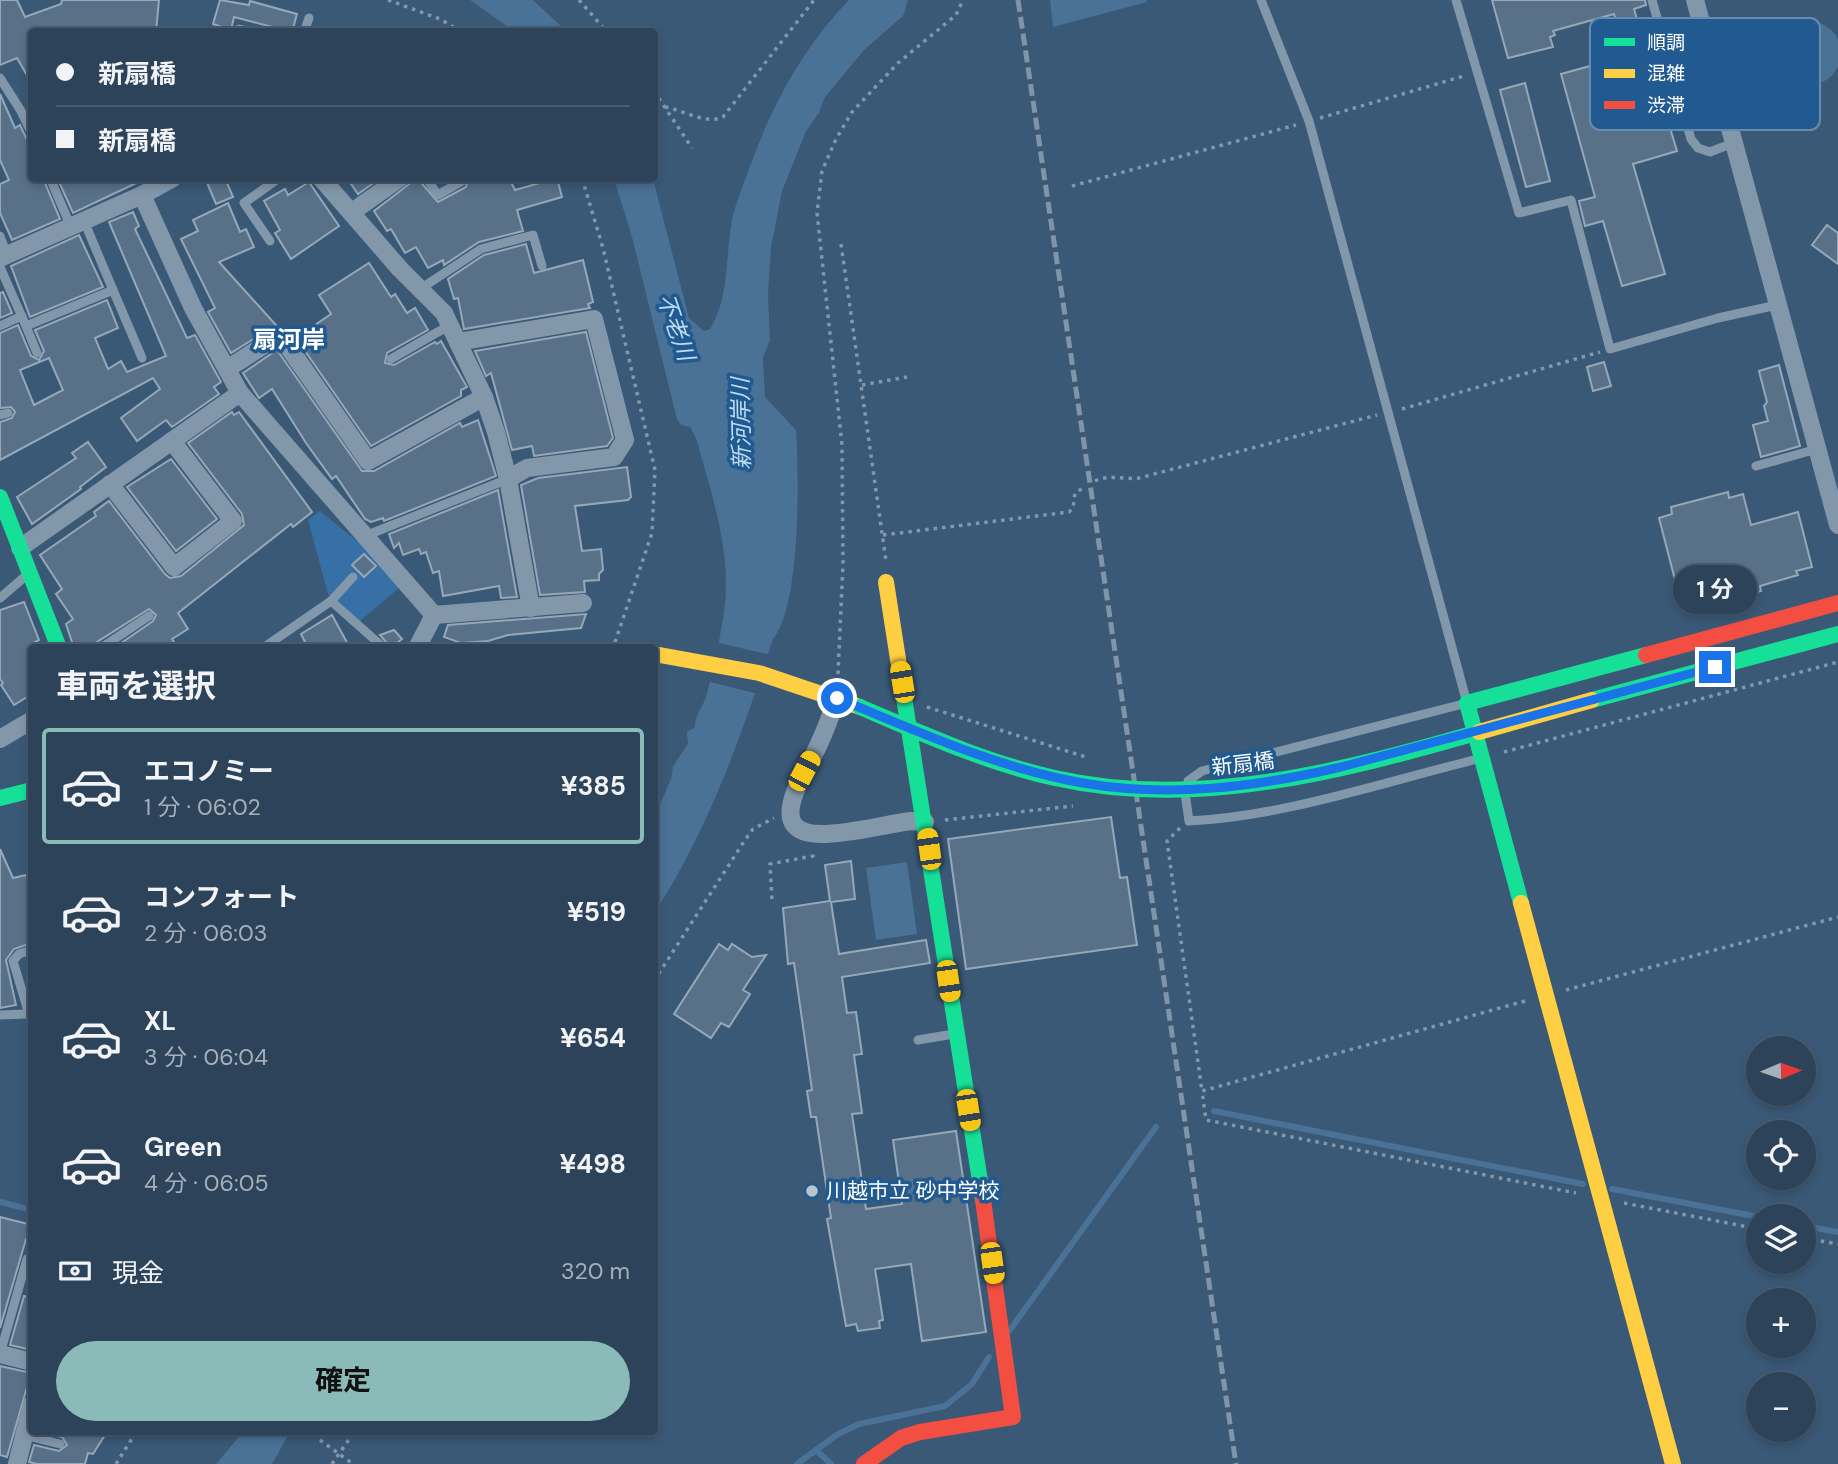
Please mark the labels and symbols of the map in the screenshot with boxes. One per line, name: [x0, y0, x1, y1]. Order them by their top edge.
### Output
legend: [1590, 18, 1820, 130]
text: 順調: [1647, 30, 1685, 55]
text: 混雑: [1647, 61, 1685, 86]
text: 渋滞: [1647, 93, 1685, 118]
water label: 不老川: [651, 289, 702, 367]
district label: 扇河岸: [253, 324, 325, 355]
water label: 新河岸川: [725, 375, 757, 470]
callout: 1 分: [1673, 566, 1757, 614]
route end: [1699, 651, 1731, 683]
car: [889, 660, 916, 704]
route start: [821, 682, 853, 714]
street label: 新扇橋: [1210, 746, 1276, 782]
car: [785, 748, 824, 794]
car: [916, 827, 943, 871]
car: [935, 959, 962, 1003]
north arrow: [1746, 1036, 1816, 1106]
car: [955, 1088, 982, 1132]
place label: 川越市立 砂中学校: [826, 1177, 1000, 1205]
marker: 川越市立 砂中学校: [804, 1183, 820, 1199]
car: [979, 1241, 1006, 1285]

